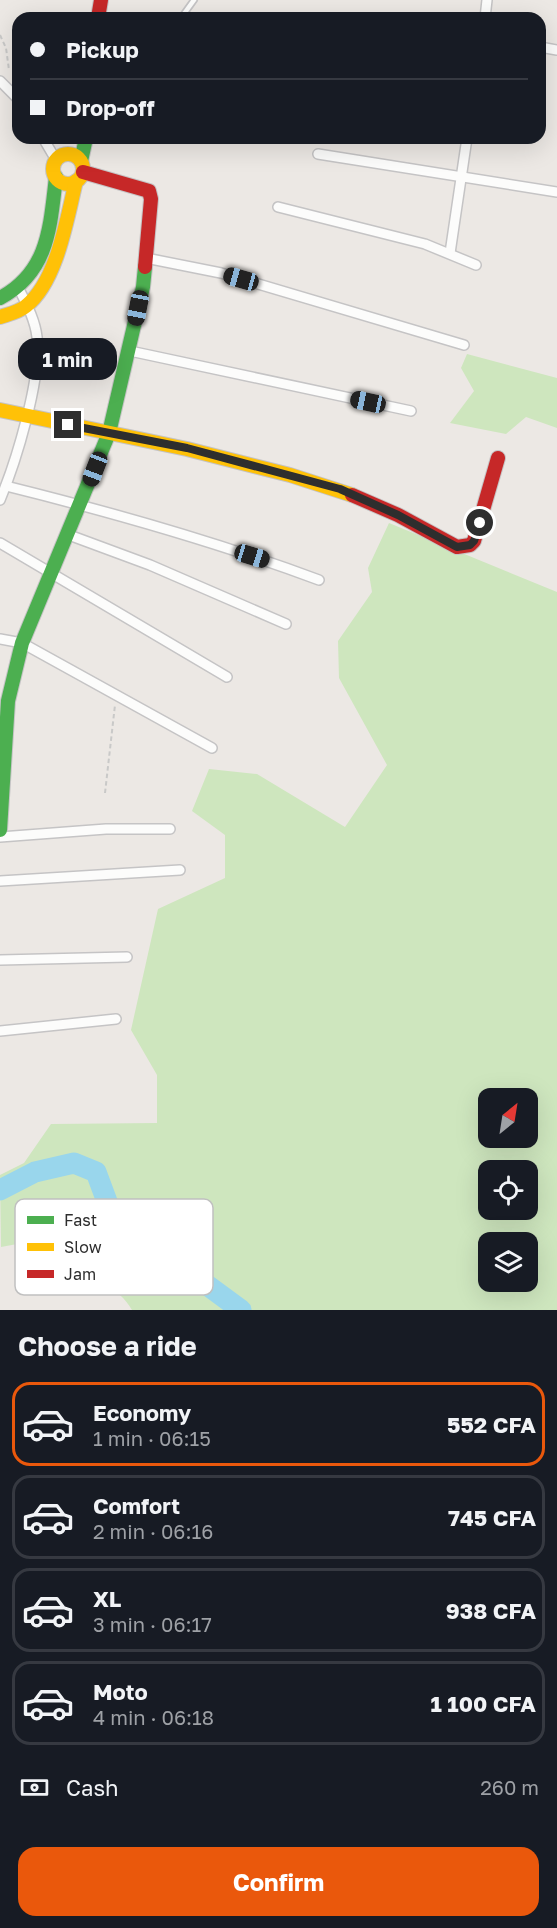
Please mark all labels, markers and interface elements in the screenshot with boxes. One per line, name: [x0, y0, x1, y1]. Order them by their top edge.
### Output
text: Pickup: [66, 36, 139, 63]
text: Drop-off: [66, 94, 155, 121]
car: [221, 265, 261, 293]
car: [126, 289, 150, 327]
callout: 1 min: [19, 338, 118, 380]
text: 1 min: [42, 347, 93, 371]
car: [349, 389, 387, 415]
route end: [54, 411, 81, 438]
car: [80, 449, 110, 489]
route start: [466, 509, 493, 536]
car: [232, 542, 272, 570]
north arrow: [478, 1088, 538, 1148]
map controls: [478, 1088, 538, 1292]
button: locate: [478, 1160, 538, 1220]
legend: [15, 1199, 213, 1295]
text: Fast: [64, 1210, 97, 1230]
button: layers: [478, 1232, 538, 1292]
text: Slow: [64, 1237, 102, 1257]
text: Jam: [64, 1264, 96, 1284]
text: Choose a ride: [18, 1330, 197, 1362]
icon: car: [21, 1397, 75, 1451]
text: Economy: [93, 1399, 191, 1426]
text: 552 CFA: [447, 1411, 536, 1438]
text: 1 min · 06:15: [93, 1426, 211, 1450]
icon: car: [21, 1490, 75, 1544]
text: Comfort: [93, 1492, 180, 1519]
text: 745 CFA: [448, 1504, 536, 1531]
text: 2 min · 06:16: [93, 1519, 213, 1543]
icon: car: [21, 1583, 75, 1637]
text: XL: [93, 1585, 121, 1612]
text: 938 CFA: [446, 1597, 536, 1624]
text: 3 min · 06:17: [93, 1612, 212, 1636]
icon: car: [21, 1676, 75, 1730]
text: Moto: [93, 1678, 148, 1705]
text: 1 100 CFA: [431, 1690, 536, 1717]
text: 4 min · 06:18: [93, 1705, 214, 1729]
icon: cash: [18, 1771, 51, 1804]
text: Cash: [66, 1774, 119, 1801]
text: 260 m: [480, 1775, 539, 1799]
button: Confirm: [18, 1847, 539, 1916]

